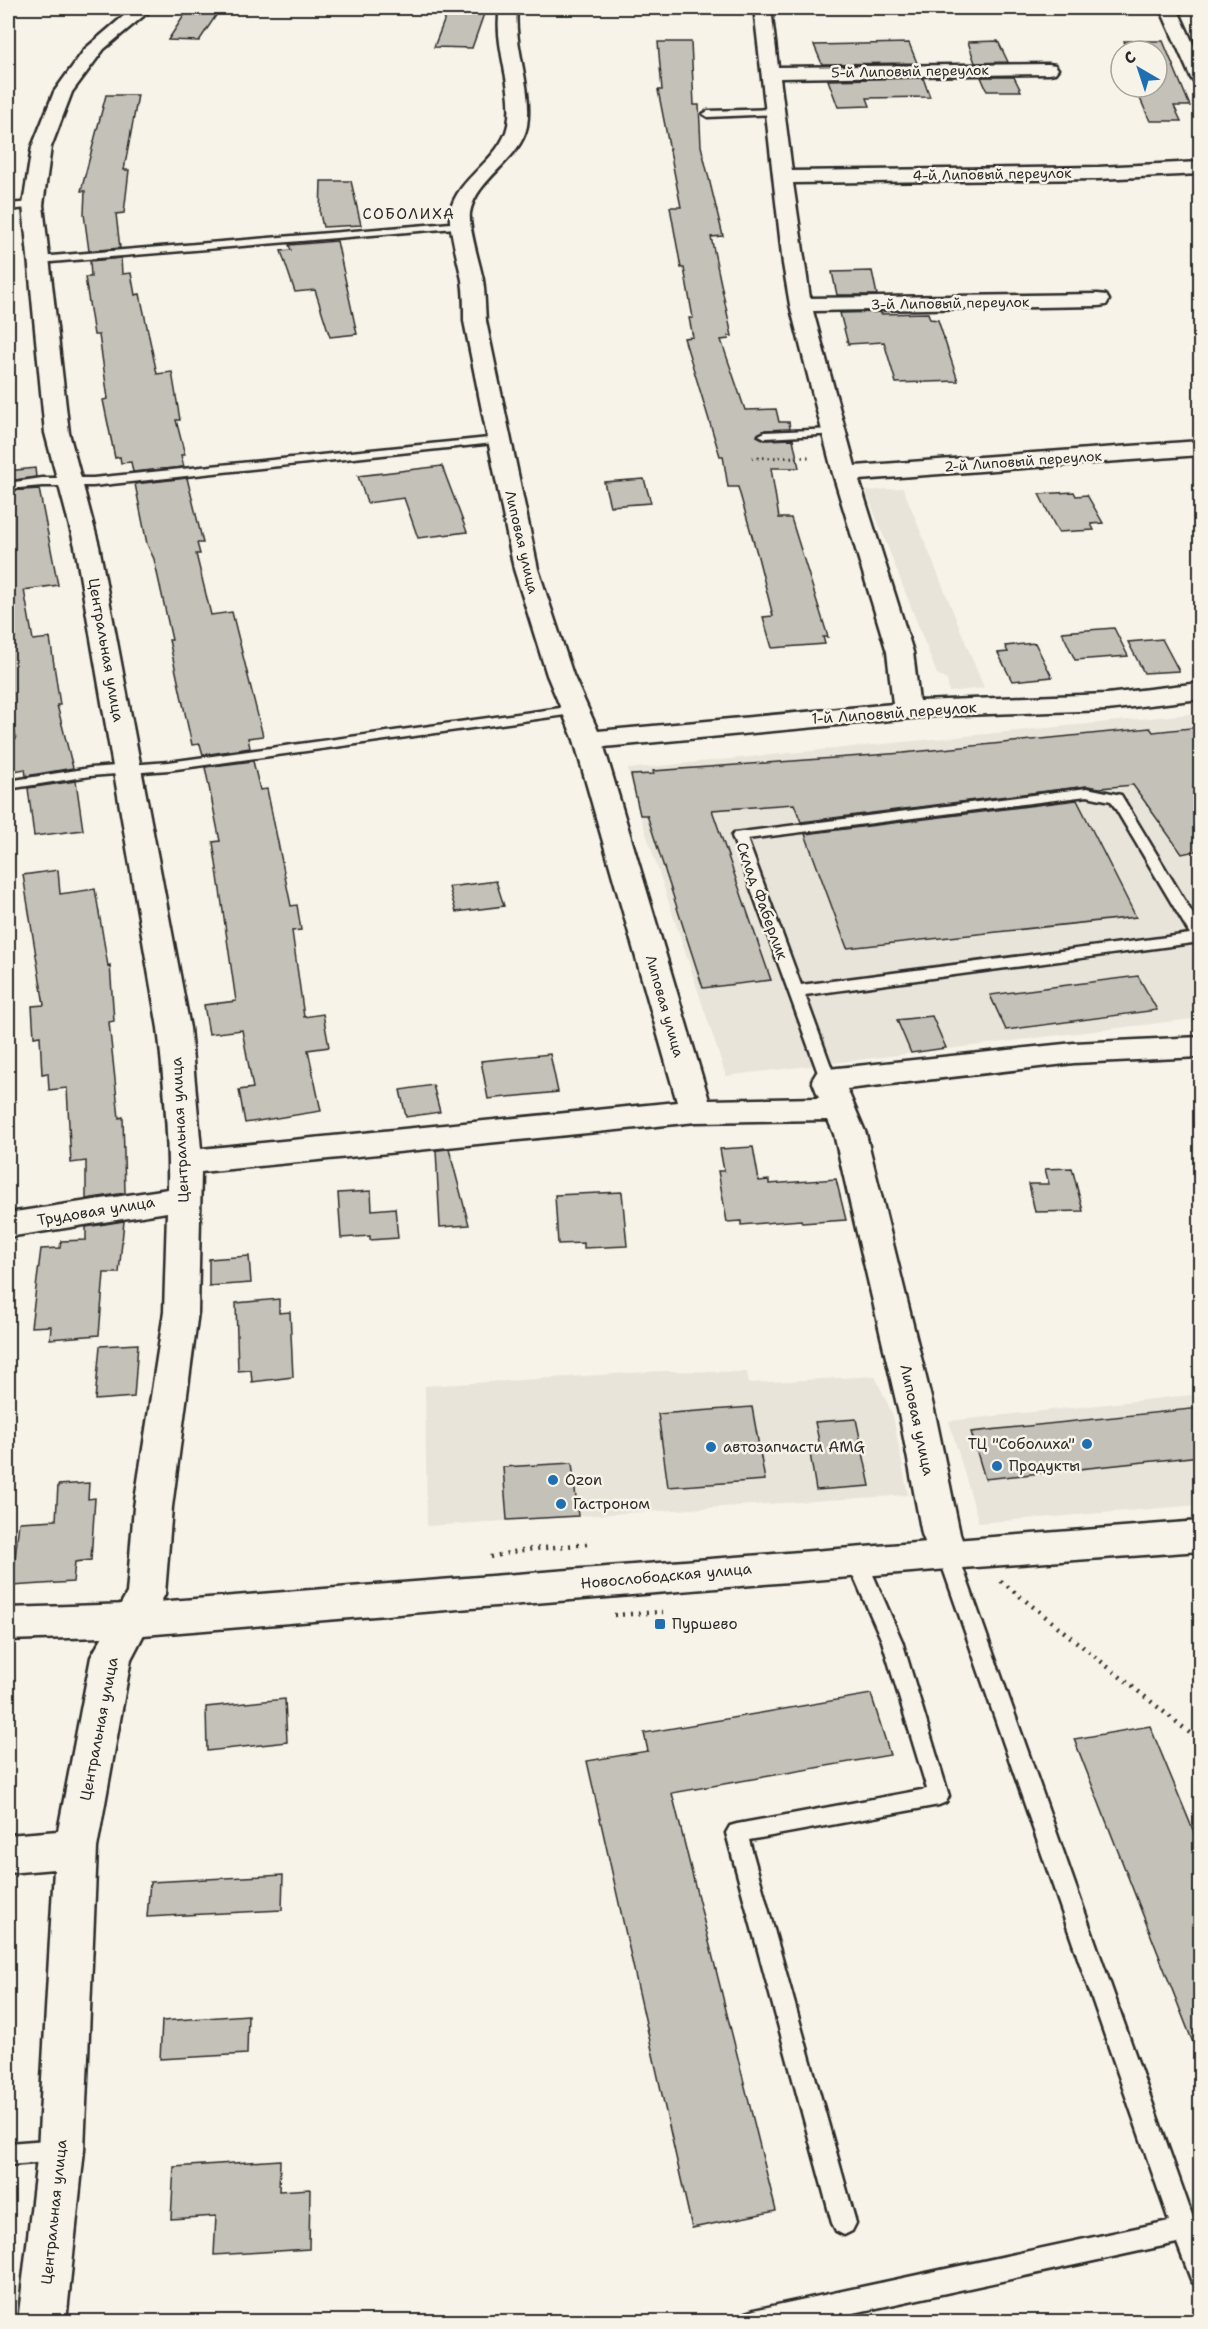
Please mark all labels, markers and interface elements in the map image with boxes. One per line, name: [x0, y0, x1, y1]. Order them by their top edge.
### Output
north arrow: [1109, 39, 1169, 99]
text: С: [1119, 46, 1140, 69]
street label: 5-й Липовый переулок: [831, 61, 990, 81]
street label: 4-й Липовый переулок: [912, 164, 1072, 184]
district label: СОБОЛИХА: [363, 204, 455, 224]
street label: 3-й Липовый переулок: [870, 293, 1030, 313]
street label: 2-й Липовый переулок: [944, 446, 1103, 475]
street label: Липовая улица: [501, 489, 543, 596]
street label: Центральная улица: [83, 576, 129, 724]
street label: 1-й Липовый переулок: [811, 697, 977, 729]
street label: Склад Фаберлик: [731, 839, 793, 963]
street label: Липовая улица: [642, 953, 688, 1060]
street label: Центральная улица: [166, 1056, 194, 1203]
street label: Трудовая улица: [36, 1192, 157, 1230]
street label: Липовая улица: [895, 1363, 939, 1478]
place label: ТЦ "Соболиха": [968, 1434, 1075, 1454]
place label: автозапчасти AMG: [723, 1437, 865, 1457]
marker: ТЦ "Соболиха": [1080, 1437, 1094, 1451]
marker: автозапчасти AMG: [704, 1440, 718, 1454]
place label: Продукты: [1009, 1456, 1080, 1476]
marker: Продукты: [990, 1459, 1004, 1473]
place label: Ozon: [565, 1470, 602, 1490]
marker: Ozon: [546, 1473, 560, 1487]
place label: Гастроном: [573, 1494, 650, 1514]
marker: Гастроном: [554, 1497, 568, 1511]
street label: Новослободская улица: [580, 1558, 753, 1593]
place label: Пуршево: [672, 1614, 738, 1634]
marker: Пуршево: [653, 1617, 667, 1631]
street label: Центральная улица: [75, 1655, 123, 1803]
street label: Центральная улица: [36, 2138, 72, 2286]

